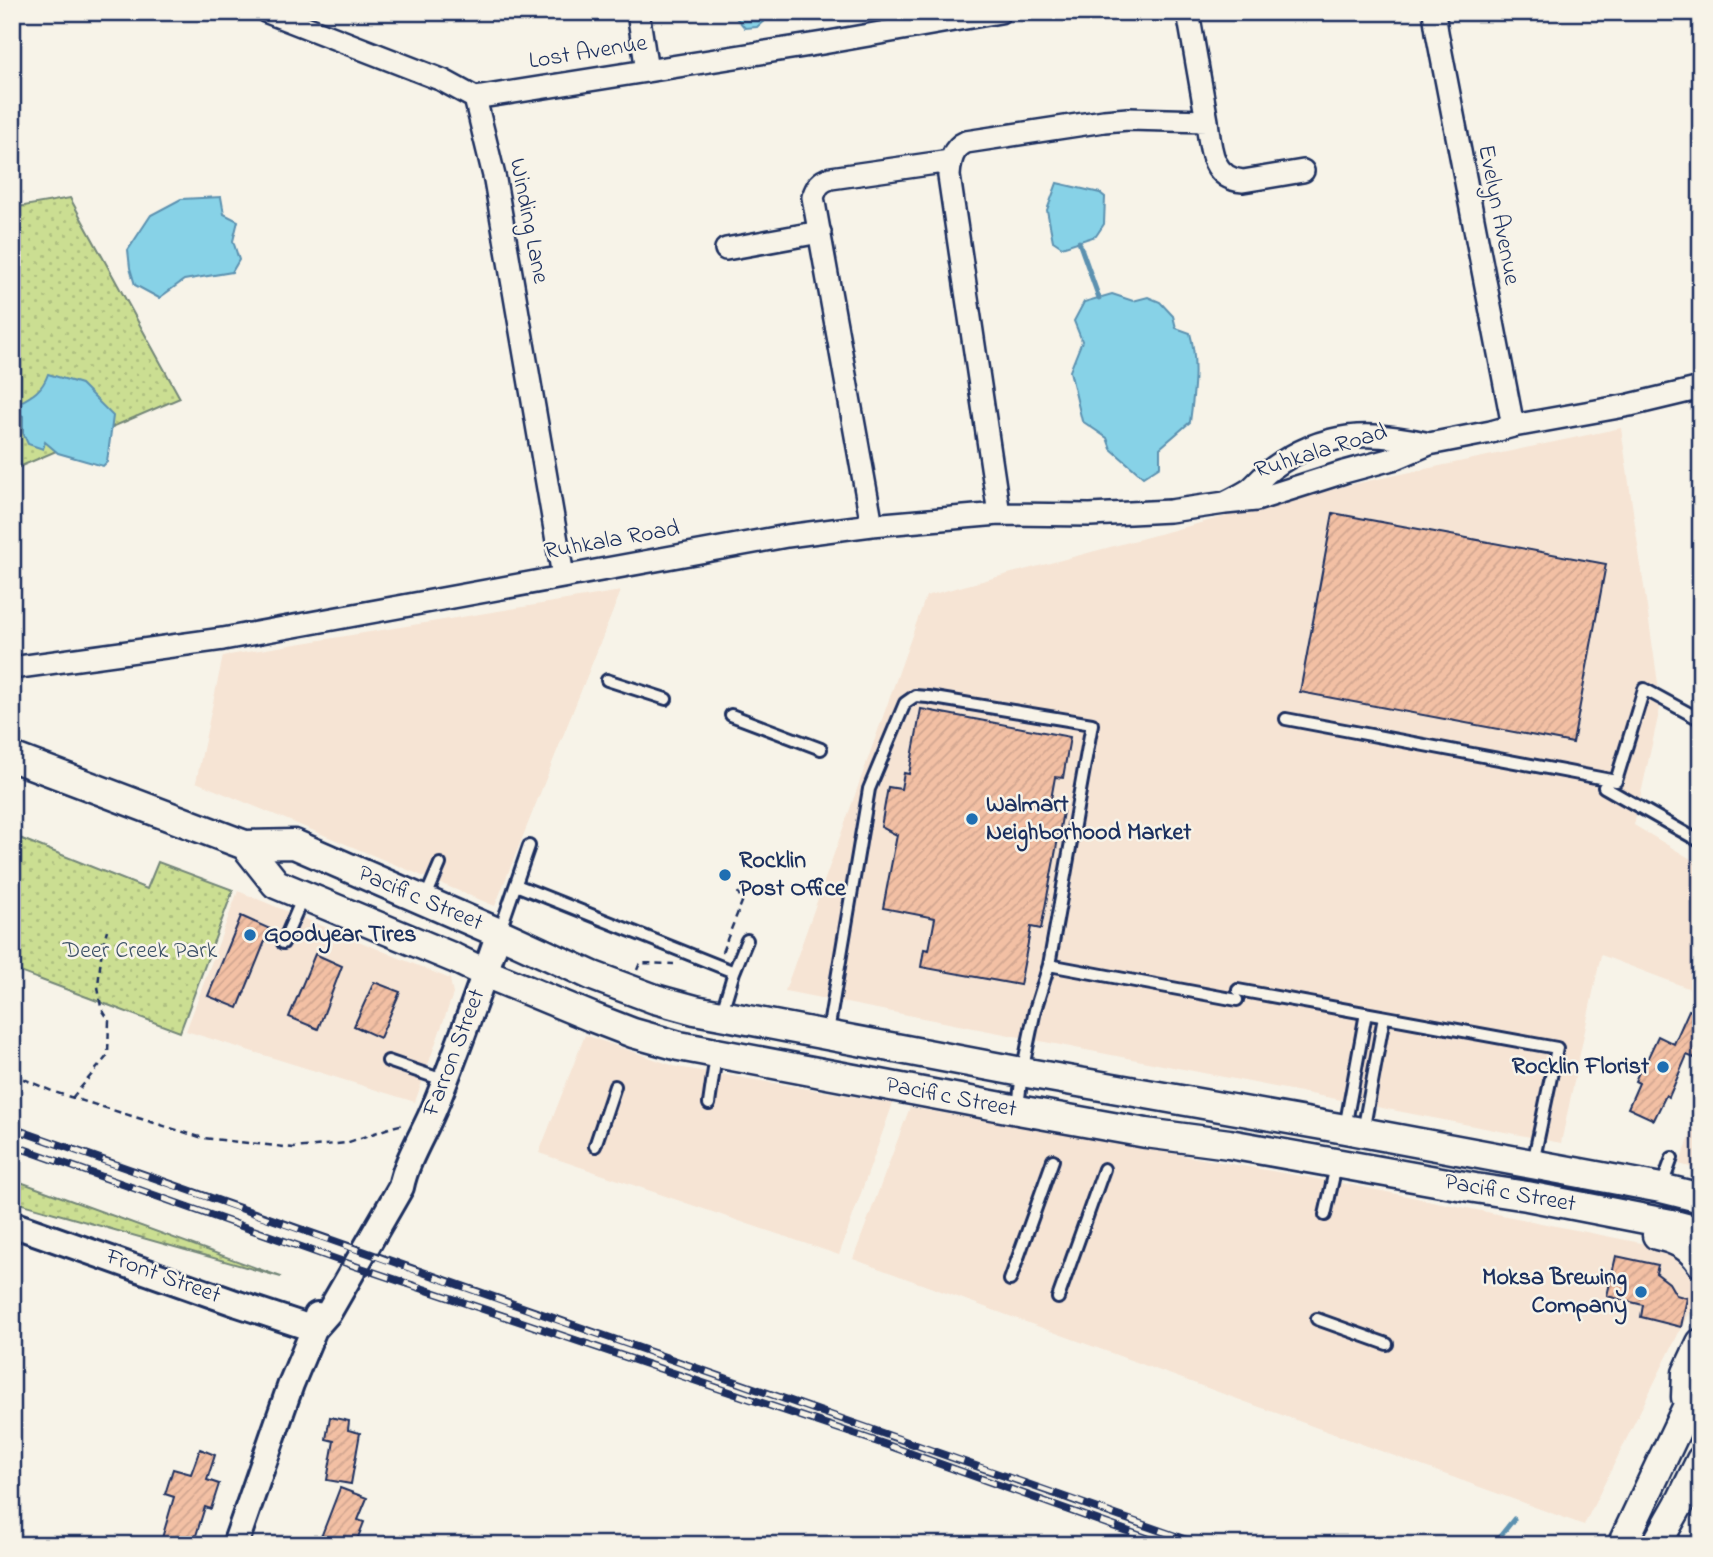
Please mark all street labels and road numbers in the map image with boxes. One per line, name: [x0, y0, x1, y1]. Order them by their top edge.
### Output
street label: Lost Avenue: [526, 26, 650, 80]
street label: Evelyn Avenue: [1466, 142, 1529, 289]
street label: Winding Lane: [499, 155, 557, 287]
street label: Ruhkala Road: [1250, 415, 1392, 489]
street label: Ruhkala Road: [542, 512, 683, 570]
street label: Pacific Street: [352, 857, 488, 941]
street label: Farron Street: [414, 984, 495, 1123]
street label: Pacific Street: [882, 1068, 1020, 1128]
street label: Pacific Street: [1441, 1165, 1579, 1223]
street label: Front Street: [100, 1240, 225, 1314]

